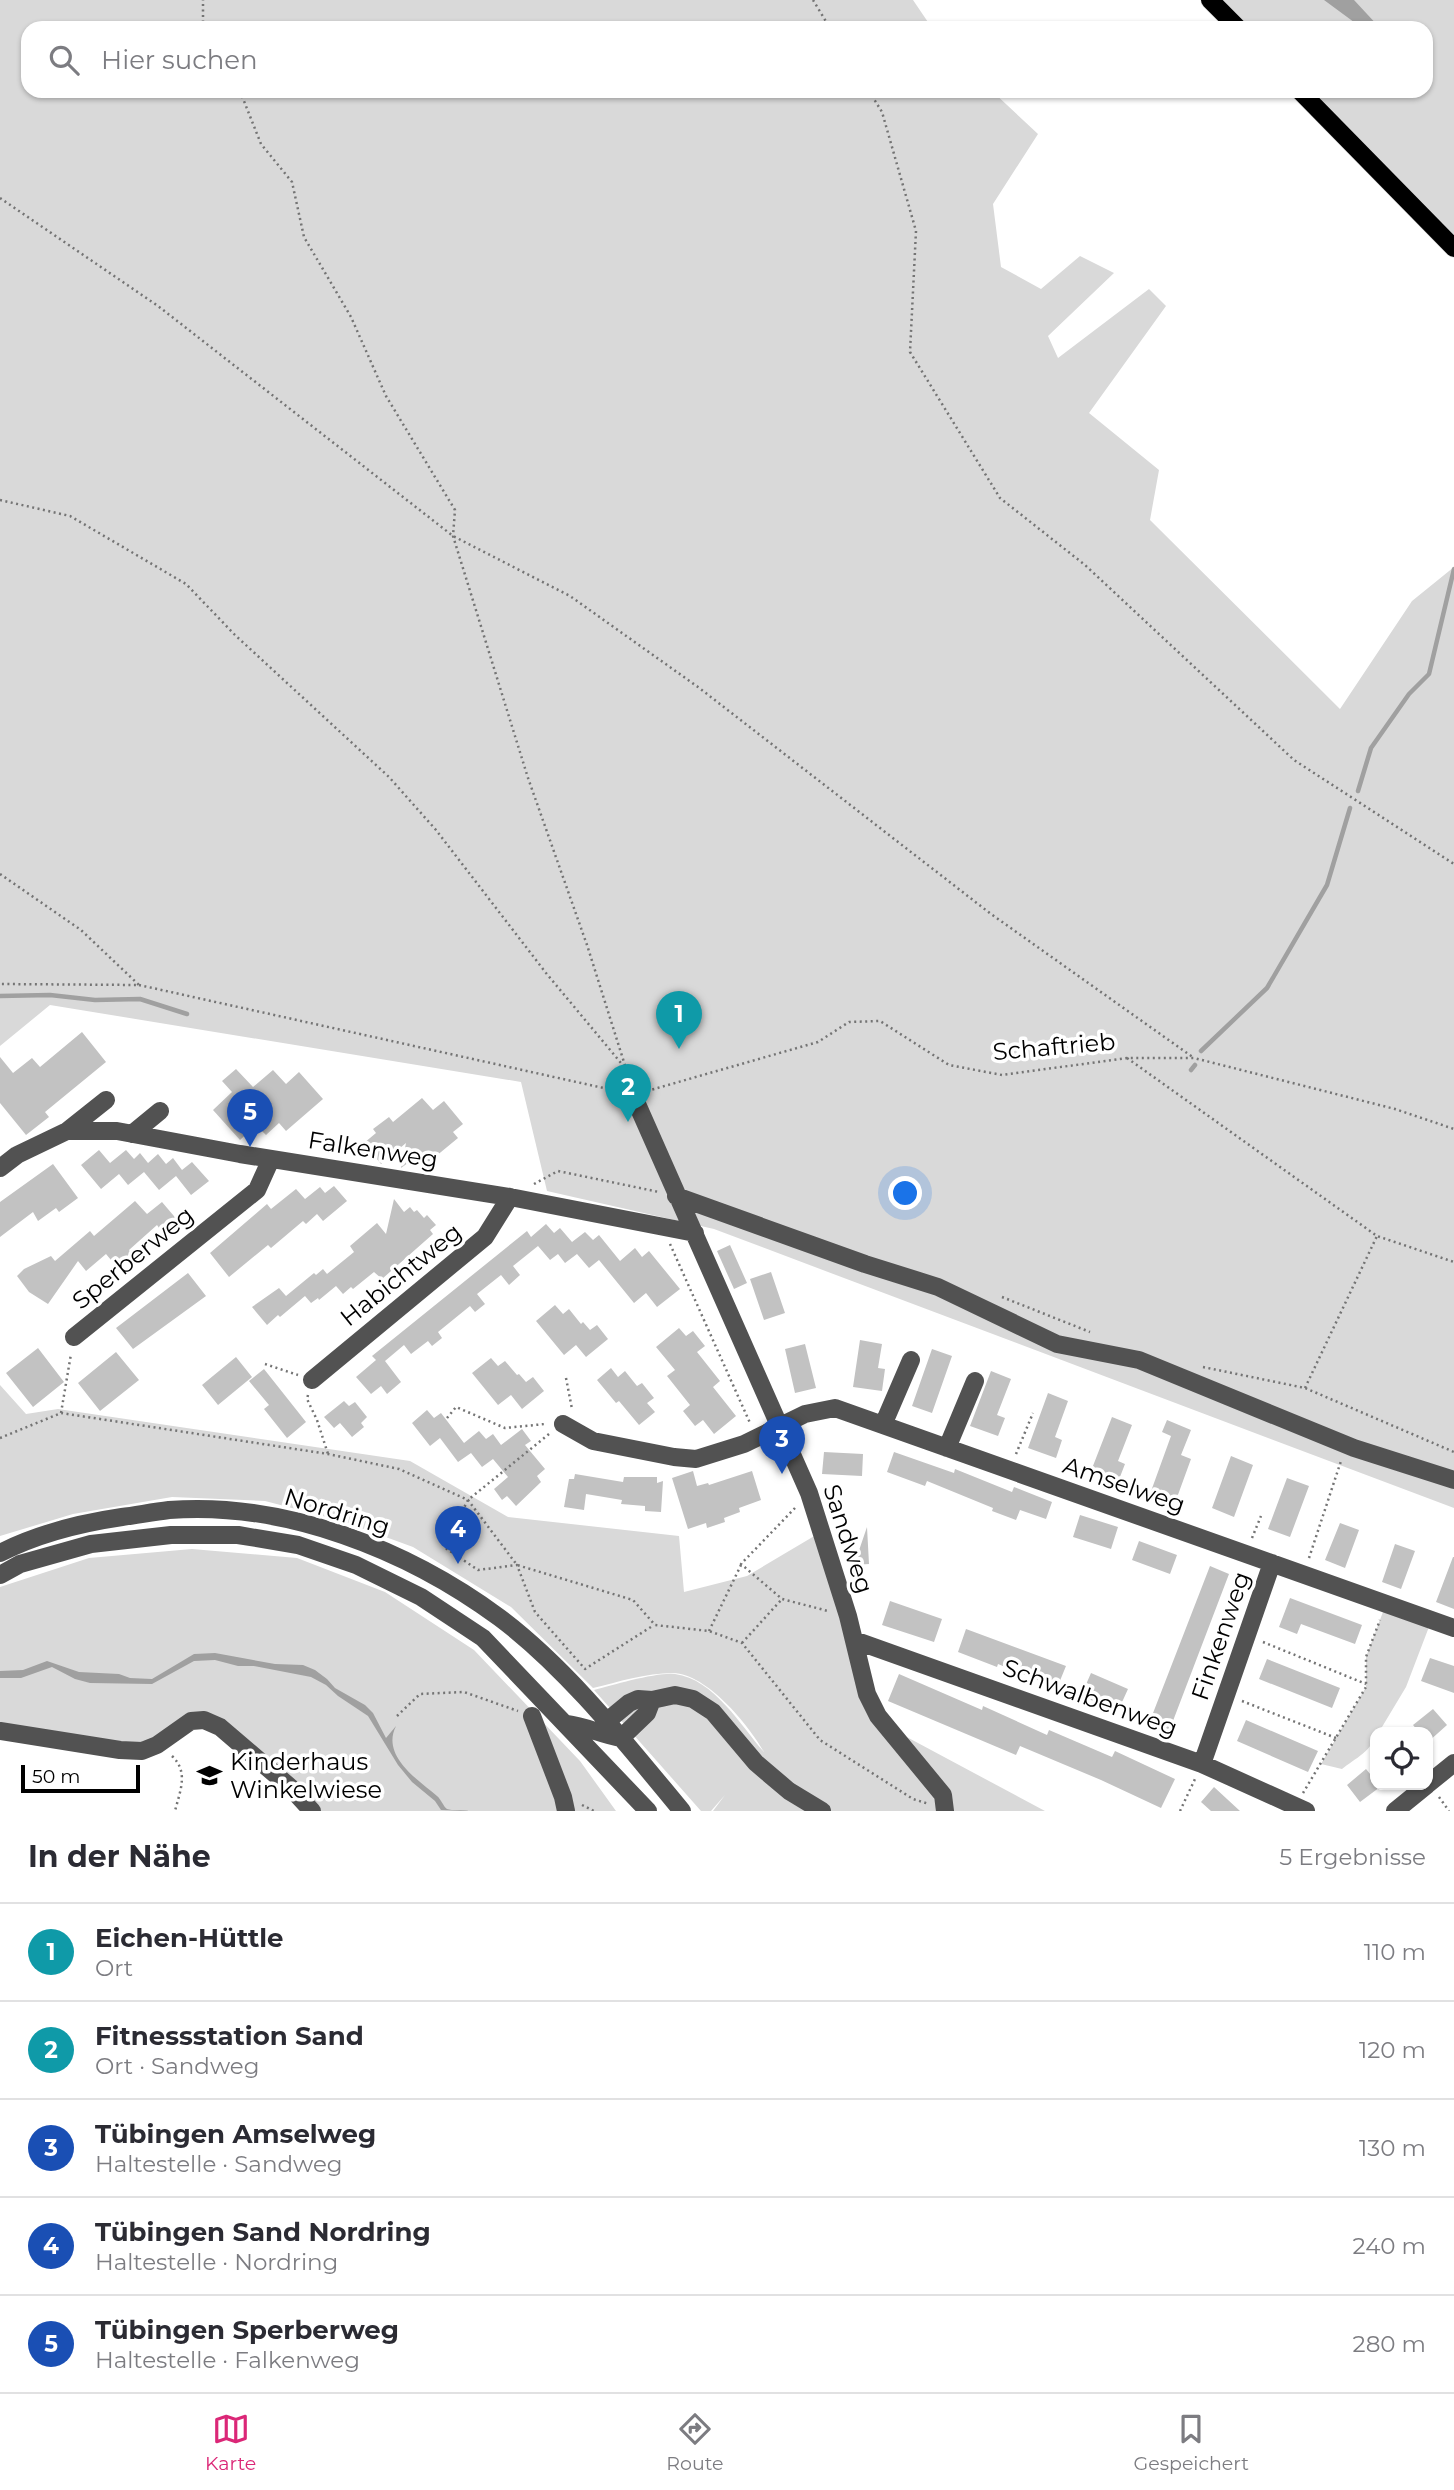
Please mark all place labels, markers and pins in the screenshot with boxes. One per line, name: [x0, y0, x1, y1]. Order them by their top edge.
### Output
pin: 1: [656, 991, 702, 1049]
pin: 2: [605, 1064, 651, 1122]
pin: 5: [227, 1089, 273, 1147]
pin: 3: [759, 1416, 805, 1474]
pin: 4: [435, 1506, 481, 1564]
place label: Kinderhaus Winkelwiese: [230, 1747, 382, 1804]
school or university icon: Kinderhaus Winkelwiese: [196, 1762, 224, 1790]

